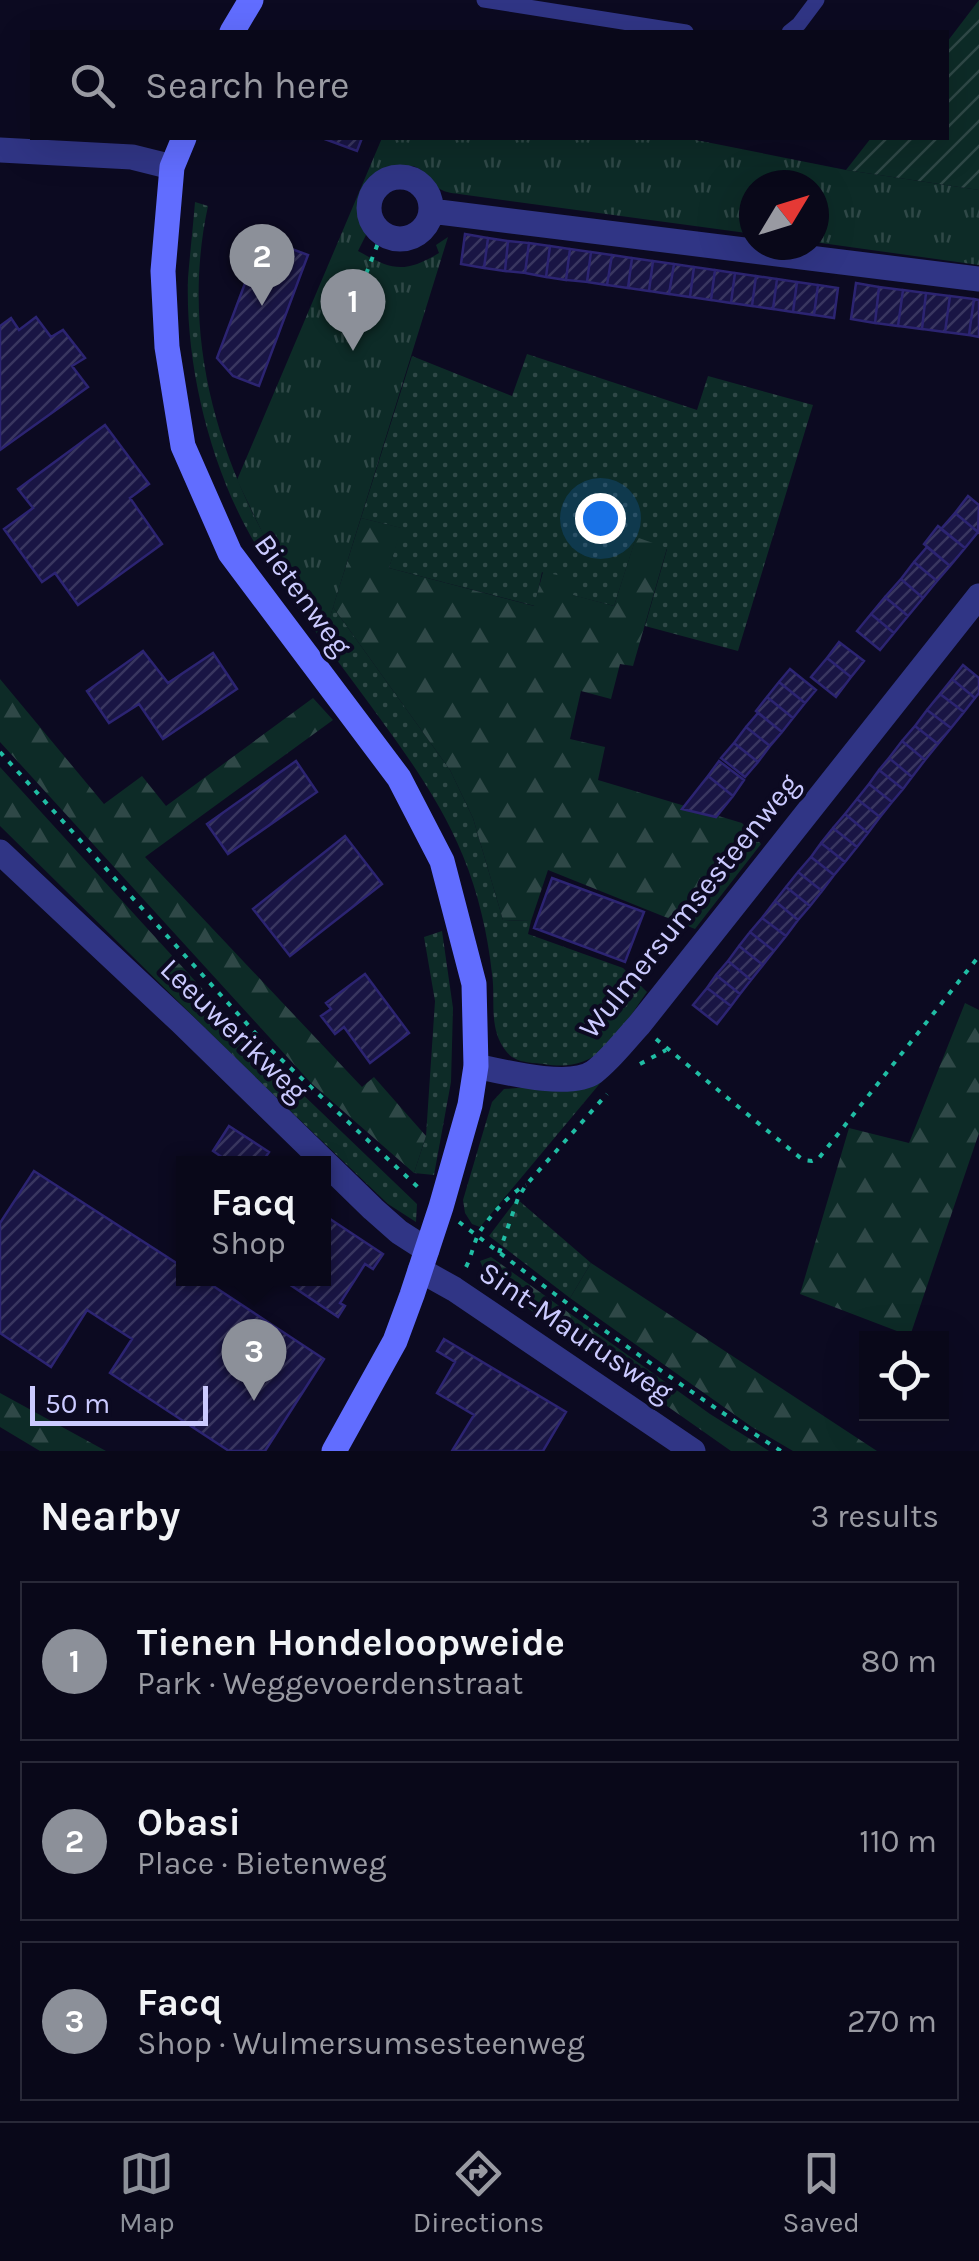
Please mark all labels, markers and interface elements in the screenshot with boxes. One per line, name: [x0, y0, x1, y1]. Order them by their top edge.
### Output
search box: [30, 30, 949, 140]
icon: search: [65, 58, 120, 113]
text: Search here: [145, 63, 349, 108]
north arrow: [739, 170, 829, 260]
pin: 2: [230, 224, 294, 306]
pin: 1: [320, 268, 386, 351]
your location: [575, 493, 626, 544]
street label: Bietenweg: [247, 527, 359, 663]
street label: Wulmersumsesteenweg: [571, 766, 807, 1046]
street label: Leeuwerikweg: [153, 951, 315, 1109]
popup: [176, 1156, 331, 1286]
text: Facq: [211, 1180, 296, 1225]
text: Shop: [211, 1225, 286, 1262]
street label: Sint-Maurusweg: [472, 1254, 680, 1410]
pin: 3: [222, 1318, 286, 1401]
map controls: [859, 1331, 949, 1421]
button: locate: [859, 1331, 949, 1421]
scale bar: [30, 1381, 208, 1426]
text: 50 m: [45, 1387, 110, 1420]
text: Nearby: [40, 1491, 180, 1541]
text: 3 results: [811, 1498, 939, 1535]
text: Tienen Hondeloopweide: [137, 1620, 565, 1665]
text: 1: [69, 1643, 80, 1680]
text: 80 m: [861, 1643, 937, 1680]
text: Park · Weggevoerdenstraat: [137, 1665, 523, 1702]
text: Obasi: [137, 1800, 241, 1845]
text: 2: [65, 1823, 84, 1860]
text: 110 m: [859, 1823, 937, 1860]
text: Place · Bietenweg: [137, 1845, 386, 1882]
text: Facq: [137, 1980, 222, 2025]
text: 3: [65, 2003, 84, 2040]
text: 270 m: [847, 2003, 937, 2040]
text: Shop · Wulmersumsesteenweg: [137, 2025, 585, 2062]
tab: Map: [119, 2146, 175, 2239]
tab: Directions: [413, 2146, 544, 2239]
tab: Saved: [782, 2146, 860, 2239]

